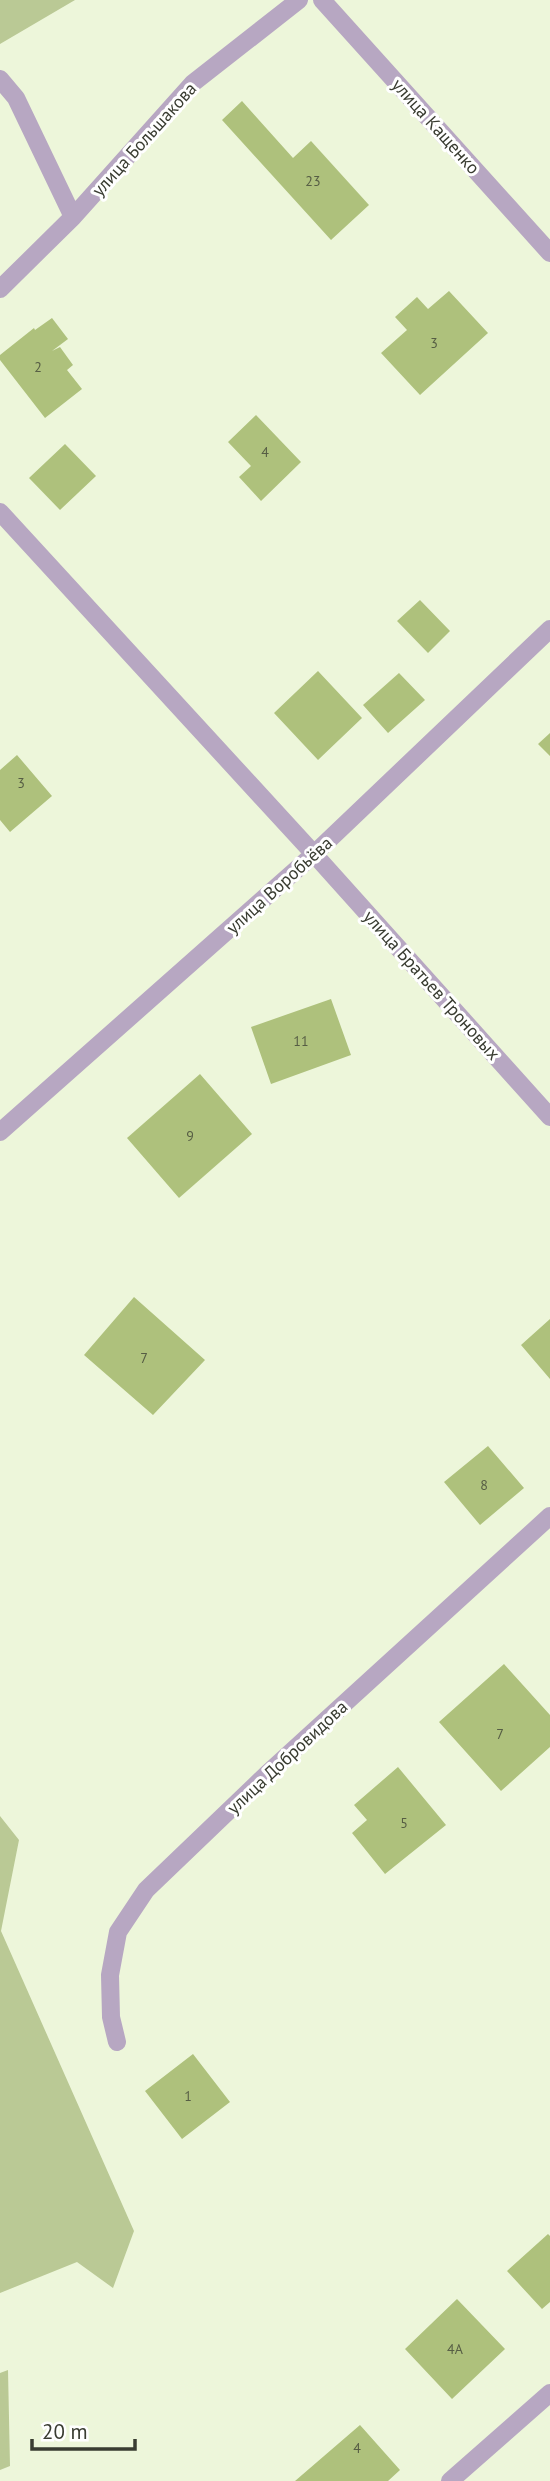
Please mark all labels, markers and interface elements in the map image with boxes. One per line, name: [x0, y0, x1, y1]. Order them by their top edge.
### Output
street label: улица Кащенко: [387, 73, 485, 179]
street label: улица Большакова: [87, 77, 201, 201]
house number: 23: [305, 172, 321, 190]
house number: 3: [430, 334, 438, 352]
house number: 2: [34, 358, 42, 376]
house number: 4: [261, 443, 269, 461]
house number: 3: [17, 774, 25, 792]
street label: улица Воробьёва: [221, 831, 337, 939]
street label: улица Братьев Троновых: [359, 905, 505, 1065]
house number: 11: [293, 1032, 309, 1050]
house number: 9: [186, 1127, 194, 1145]
house number: 7: [140, 1349, 148, 1367]
house number: 8: [480, 1476, 488, 1494]
street label: улица Добровидова: [222, 1695, 352, 1819]
house number: 7: [496, 1725, 504, 1743]
house number: 5: [400, 1814, 408, 1832]
house number: 1: [184, 2087, 192, 2105]
house number: 4А: [447, 2340, 464, 2358]
scale bar: [32, 2408, 135, 2452]
text: 20 m: [42, 2418, 88, 2445]
house number: 4: [353, 2439, 361, 2457]

